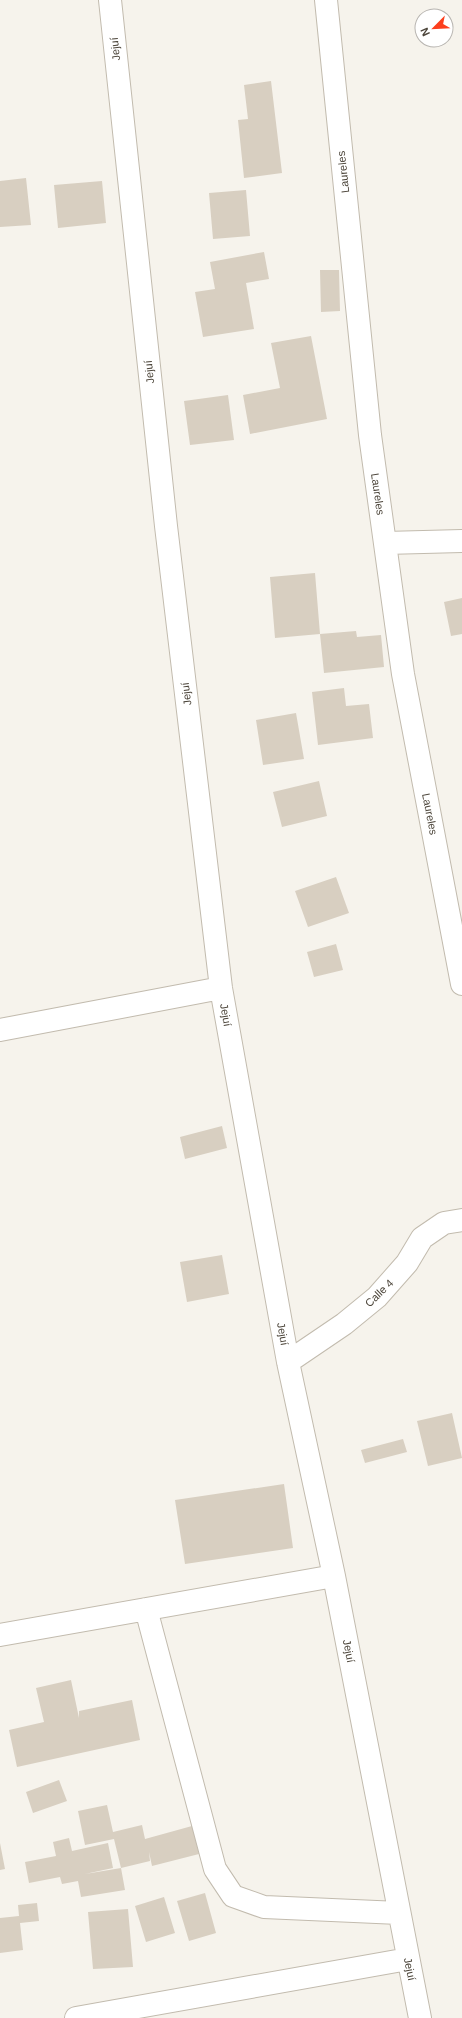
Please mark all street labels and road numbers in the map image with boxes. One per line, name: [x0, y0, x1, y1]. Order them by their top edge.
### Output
street label: Jejuí: [108, 37, 122, 61]
street label: Laureles: [335, 150, 351, 194]
street label: Jejuí: [142, 360, 156, 384]
street label: Laureles: [369, 472, 387, 516]
street label: Jejuí: [179, 682, 193, 706]
street label: Laureles: [420, 792, 440, 836]
street label: Jejuí: [218, 1003, 234, 1027]
street label: Calle 4: [363, 1277, 395, 1309]
street label: Jejuí: [275, 1322, 291, 1346]
street label: Jejuí: [341, 1638, 357, 1664]
street label: Jejuí: [402, 1956, 418, 1982]

